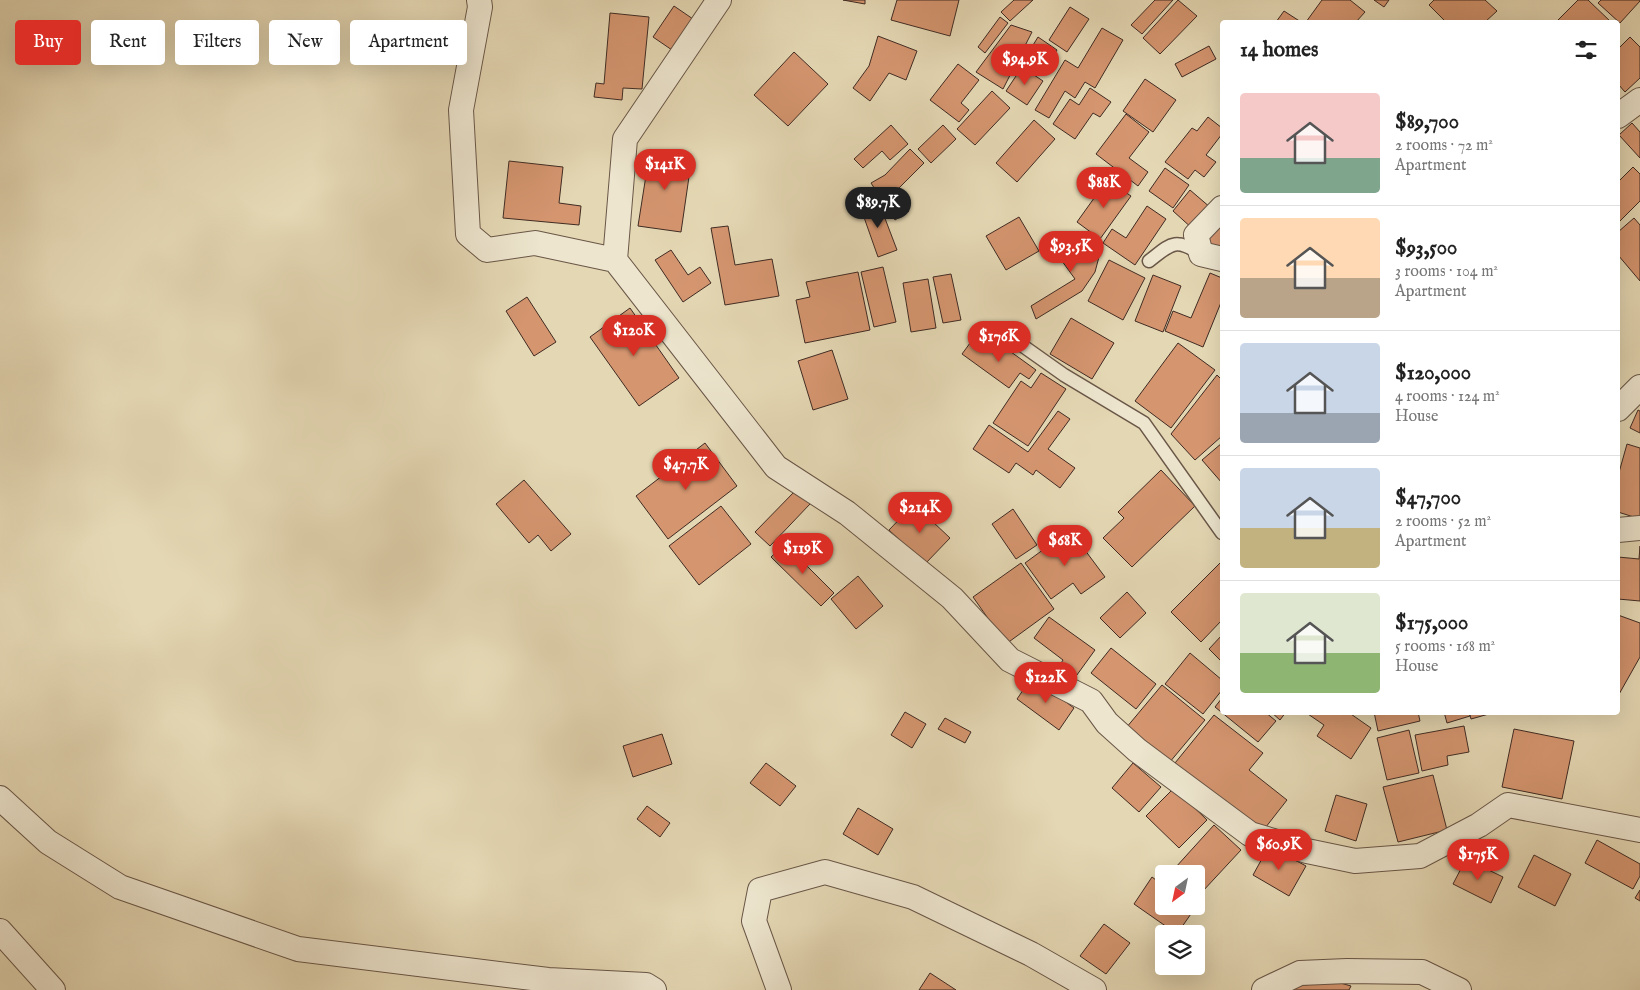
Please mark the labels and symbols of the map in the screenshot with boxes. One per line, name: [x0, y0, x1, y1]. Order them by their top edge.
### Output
pin: $94.9K: [984, 44, 1066, 86]
pin: $141K: [630, 148, 700, 191]
pin: $88K: [1074, 166, 1134, 209]
pin: $89.7K: [837, 186, 919, 229]
pin: $93.5K: [1030, 230, 1112, 273]
pin: $120K: [599, 314, 669, 357]
pin: $176K: [964, 320, 1034, 363]
pin: $47.7K: [645, 448, 727, 491]
pin: $214K: [885, 492, 955, 534]
pin: $68K: [1035, 524, 1095, 567]
pin: $119K: [768, 532, 838, 575]
pin: $122K: [1011, 662, 1081, 704]
pin: $60.9K: [1238, 828, 1320, 871]
pin: $175K: [1443, 838, 1513, 881]
north arrow: [1155, 865, 1205, 915]

